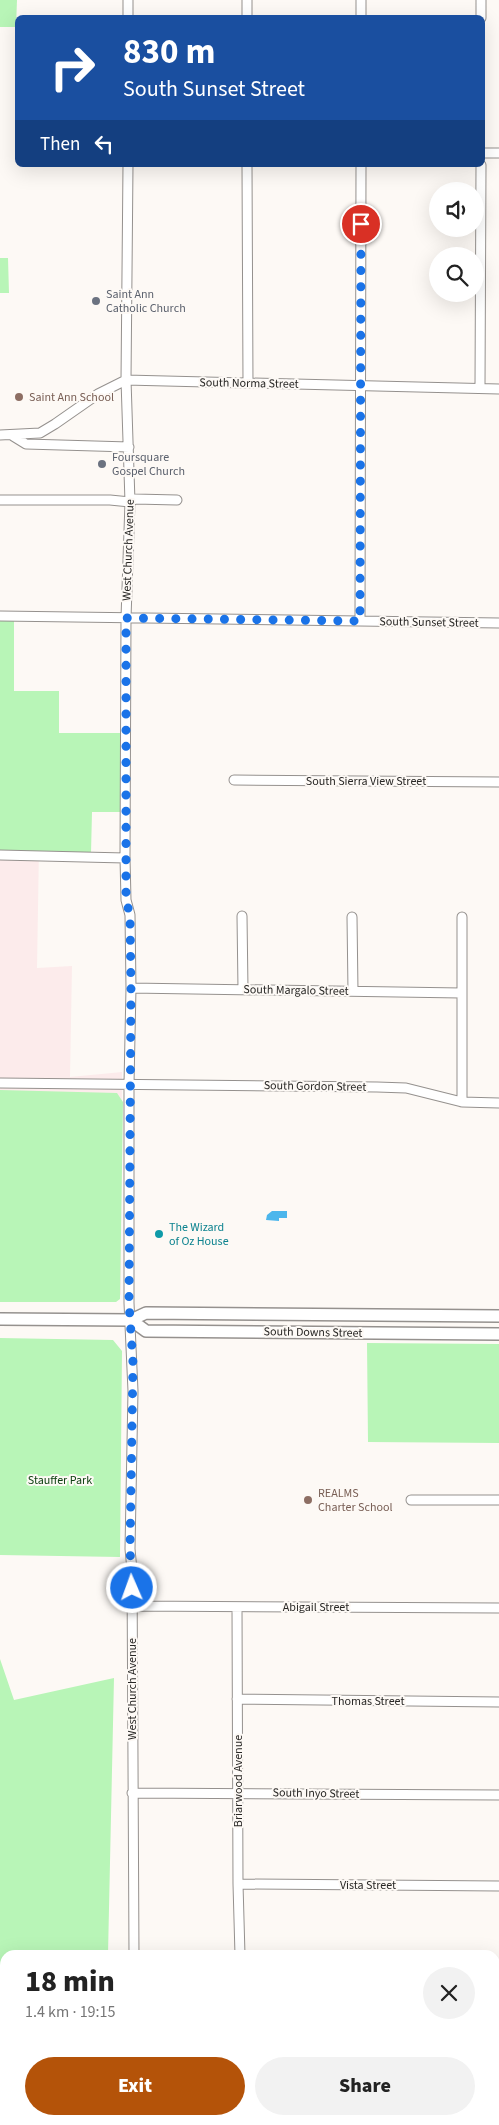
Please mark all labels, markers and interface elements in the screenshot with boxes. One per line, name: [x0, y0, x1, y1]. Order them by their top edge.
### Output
text: 830 m: [123, 27, 215, 77]
icon: right: [40, 35, 105, 100]
text: South Sunset Street: [123, 73, 305, 105]
icon: left: [90, 130, 118, 158]
text: Then: [40, 131, 80, 158]
map controls: [429, 182, 484, 302]
button: sound: [429, 182, 484, 237]
pin: [340, 203, 382, 245]
icon: arrive: [347, 210, 375, 238]
button: search: [429, 247, 484, 302]
place label: Saint Ann Catholic Church: [106, 286, 186, 317]
marker: Saint Ann Catholic Church: [90, 295, 102, 307]
street label: South Norma Street: [199, 374, 299, 393]
place label: Saint Ann School: [29, 389, 114, 406]
marker: Saint Ann School: [13, 391, 25, 403]
place label: Foursquare Gospel Church: [112, 449, 185, 480]
marker: Foursquare Gospel Church: [96, 458, 108, 470]
street label: West Church Avenue: [118, 499, 139, 601]
street label: South Sunset Street: [379, 613, 479, 632]
street label: South Sierra View Street: [306, 773, 426, 790]
street label: South Margalo Street: [243, 981, 349, 1000]
street label: South Gordon Street: [264, 1077, 366, 1096]
place label: The Wizard of Oz House: [169, 1219, 229, 1250]
marker: The Wizard of Oz House: [153, 1228, 165, 1240]
street label: South Downs Street: [263, 1323, 363, 1342]
park label: Stauffer Park: [28, 1472, 92, 1489]
place label: REALMS Charter School: [318, 1485, 392, 1516]
marker: REALMS Charter School: [302, 1494, 314, 1506]
position arrow: [105, 1561, 157, 1613]
street label: Abigail Street: [283, 1599, 349, 1616]
street label: West Church Avenue: [124, 1638, 141, 1740]
street label: Thomas Street: [332, 1693, 404, 1710]
street label: Briarwood Avenue: [230, 1735, 247, 1827]
street label: South Inyo Street: [273, 1784, 359, 1803]
street label: Vista Street: [340, 1877, 396, 1894]
text: 18 min: [25, 1960, 115, 2003]
button: close: [423, 1967, 475, 2019]
text: 1.4 km · 19:15: [25, 2001, 115, 2023]
button: Exit: [25, 2057, 245, 2115]
button: Share: [255, 2057, 475, 2115]

